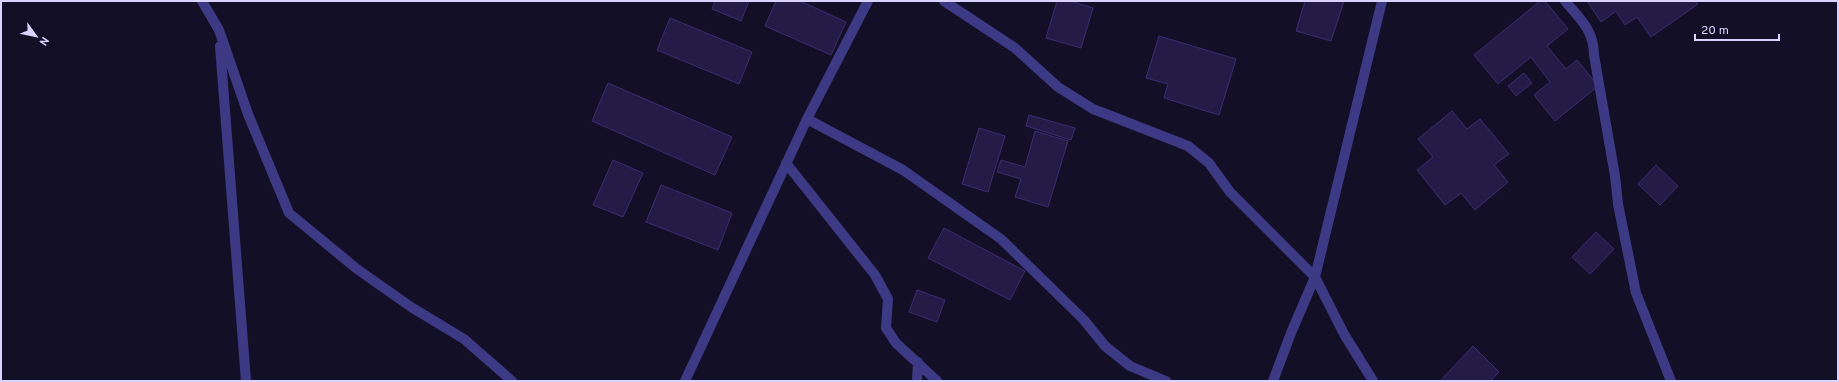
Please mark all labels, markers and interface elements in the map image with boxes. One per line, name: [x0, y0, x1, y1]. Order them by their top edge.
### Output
north arrow: [16, 16, 56, 56]
scale bar: [1695, 16, 1779, 42]
text: 20 m: [1701, 23, 1729, 39]
text: N: [36, 34, 52, 48]

